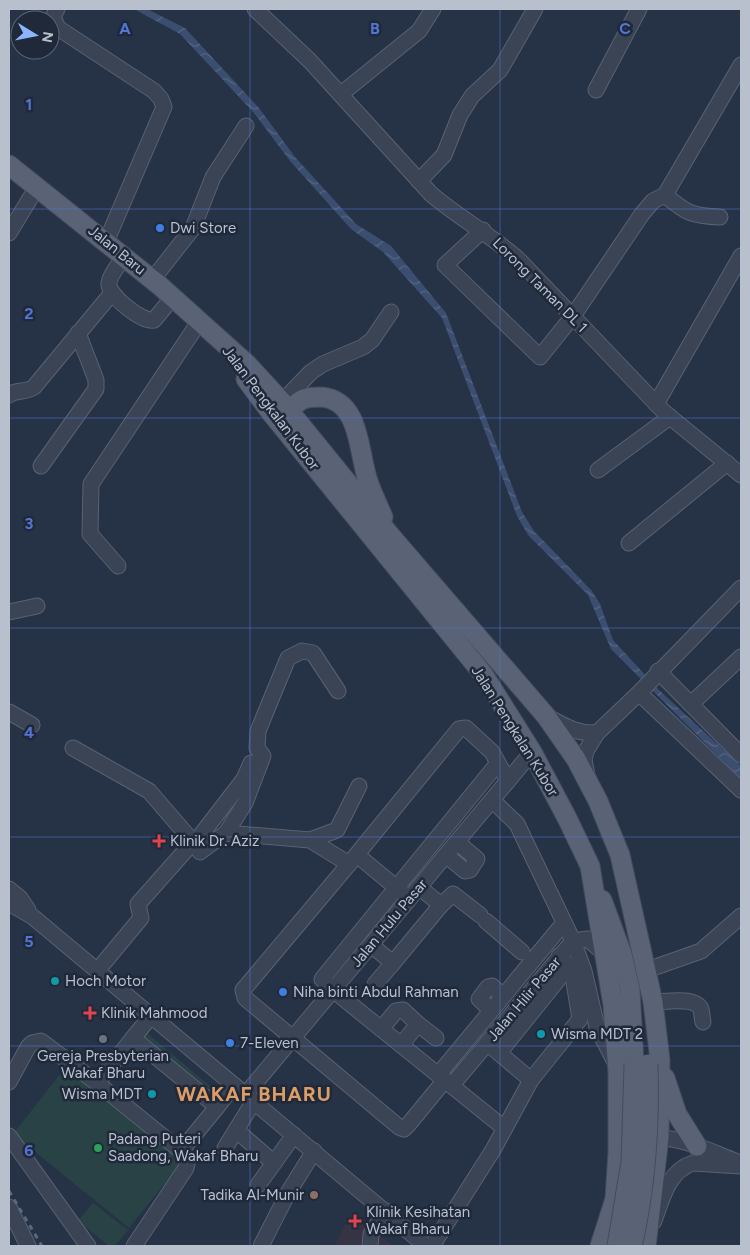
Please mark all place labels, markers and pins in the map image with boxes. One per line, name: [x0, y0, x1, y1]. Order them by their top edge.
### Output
place label: Dwi Store: [170, 219, 236, 237]
marker: Dwi Store: [154, 222, 166, 234]
place label: Klinik Dr. Aziz: [170, 832, 259, 850]
marker: Klinik Dr. Aziz: [152, 834, 166, 848]
place label: Hoch Motor: [65, 972, 146, 990]
marker: Hoch Motor: [49, 975, 61, 987]
place label: Niha binti Abdul Rahman: [293, 983, 459, 1001]
marker: Niha binti Abdul Rahman: [277, 986, 289, 998]
place label: Klinik Mahmood: [101, 1004, 207, 1022]
marker: Klinik Mahmood: [83, 1006, 97, 1020]
place label: Wisma MDT 2: [551, 1025, 643, 1043]
marker: Wisma MDT 2: [535, 1028, 547, 1040]
marker: Gereja Presbyterian Wakaf Bharu: [97, 1033, 109, 1045]
place label: 7-Eleven: [240, 1034, 299, 1052]
marker: 7-Eleven: [224, 1037, 236, 1049]
place label: Gereja Presbyterian Wakaf Bharu: [37, 1047, 169, 1082]
place label: Wisma MDT: [62, 1085, 143, 1103]
marker: Wisma MDT: [146, 1088, 158, 1100]
place label: Padang Puteri Saadong, Wakaf Bharu: [108, 1130, 258, 1165]
marker: Padang Puteri Saadong, Wakaf Bharu: [92, 1142, 104, 1154]
place label: Tadika Al-Munir: [201, 1186, 304, 1204]
marker: Tadika Al-Munir: [308, 1189, 320, 1201]
place label: Klinik Kesihatan Wakaf Bharu: [366, 1203, 470, 1238]
marker: Klinik Kesihatan Wakaf Bharu: [348, 1214, 362, 1228]

